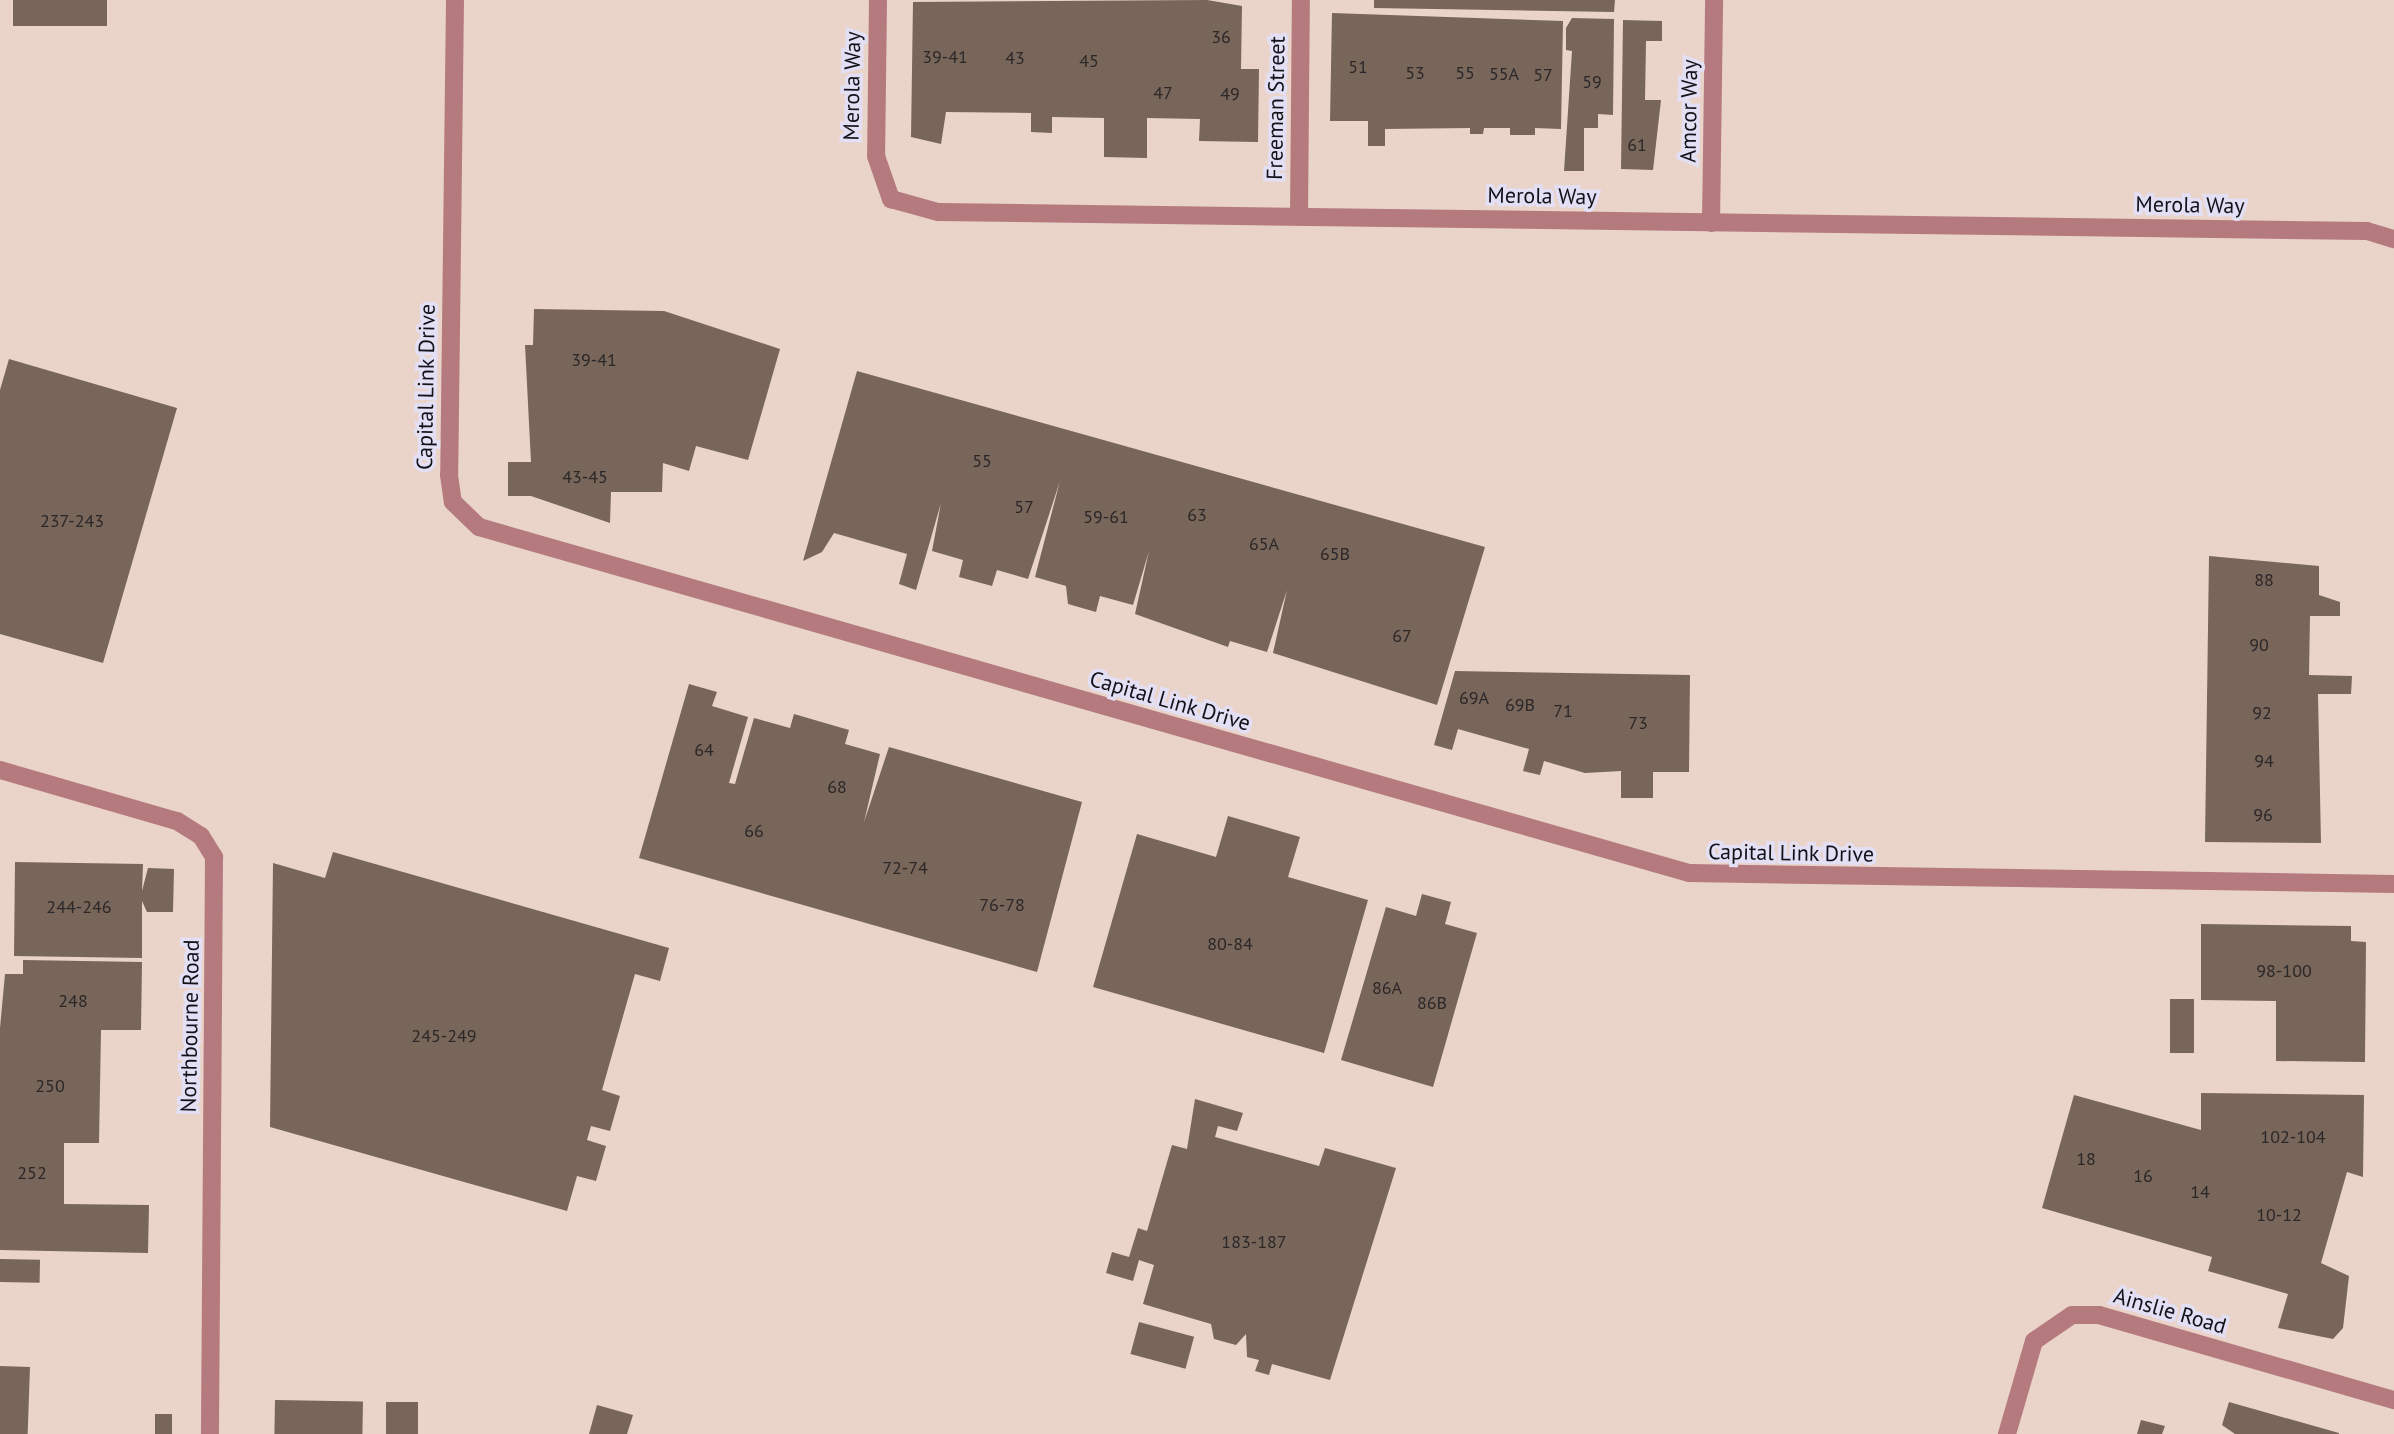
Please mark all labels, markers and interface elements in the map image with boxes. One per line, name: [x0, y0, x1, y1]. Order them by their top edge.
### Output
house number: 36: [1211, 26, 1231, 48]
street label: Merola Way: [838, 31, 866, 141]
street label: Freeman Street: [1262, 36, 1290, 180]
house number: 39-41: [922, 46, 968, 68]
house number: 43: [1005, 47, 1025, 69]
house number: 45: [1079, 50, 1099, 72]
house number: 51: [1348, 56, 1368, 78]
street label: Amcor Way: [1675, 59, 1703, 163]
house number: 53: [1405, 62, 1425, 84]
house number: 55: [1455, 62, 1475, 84]
house number: 55A: [1489, 63, 1519, 85]
house number: 57: [1533, 64, 1553, 86]
house number: 59: [1582, 71, 1602, 93]
house number: 47: [1153, 82, 1173, 104]
house number: 49: [1220, 83, 1240, 105]
house number: 61: [1627, 134, 1647, 156]
street label: Merola Way: [1487, 182, 1597, 210]
street label: Merola Way: [2135, 191, 2245, 219]
street label: Capital Link Drive: [411, 303, 441, 471]
house number: 39-41: [571, 349, 617, 371]
house number: 55: [972, 450, 992, 472]
house number: 43-45: [562, 466, 608, 488]
house number: 57: [1014, 496, 1034, 518]
house number: 63: [1187, 504, 1207, 526]
house number: 59-61: [1083, 506, 1129, 528]
house number: 237-243: [40, 510, 104, 532]
house number: 65A: [1249, 533, 1279, 555]
house number: 65B: [1320, 543, 1350, 565]
house number: 88: [2254, 569, 2274, 591]
house number: 67: [1392, 625, 1412, 647]
house number: 90: [2249, 634, 2269, 656]
street label: Capital Link Drive: [1086, 665, 1254, 737]
house number: 69A: [1459, 687, 1489, 709]
house number: 69B: [1505, 694, 1535, 716]
house number: 71: [1553, 700, 1573, 722]
house number: 92: [2252, 702, 2272, 724]
house number: 73: [1628, 712, 1648, 734]
house number: 64: [694, 739, 714, 761]
house number: 94: [2254, 750, 2274, 772]
house number: 68: [827, 776, 847, 798]
house number: 96: [2253, 804, 2273, 826]
house number: 66: [744, 820, 764, 842]
street label: Capital Link Drive: [1707, 838, 1875, 868]
house number: 72-74: [882, 857, 928, 879]
house number: 76-78: [979, 894, 1025, 916]
house number: 244-246: [46, 896, 112, 918]
house number: 80-84: [1207, 933, 1253, 955]
street label: Northbourne Road: [175, 939, 205, 1113]
house number: 98-100: [2256, 960, 2312, 982]
house number: 86A: [1372, 977, 1402, 999]
house number: 248: [58, 990, 88, 1012]
house number: 86B: [1417, 992, 1447, 1014]
house number: 245-249: [411, 1025, 477, 1047]
house number: 250: [35, 1075, 65, 1097]
house number: 102-104: [2260, 1126, 2326, 1148]
house number: 18: [2076, 1148, 2096, 1170]
house number: 252: [17, 1162, 47, 1184]
house number: 16: [2133, 1165, 2153, 1187]
house number: 14: [2190, 1181, 2210, 1203]
house number: 10-12: [2256, 1204, 2302, 1226]
house number: 183-187: [1221, 1231, 1287, 1253]
street label: Ainslie Road: [2111, 1282, 2229, 1340]

